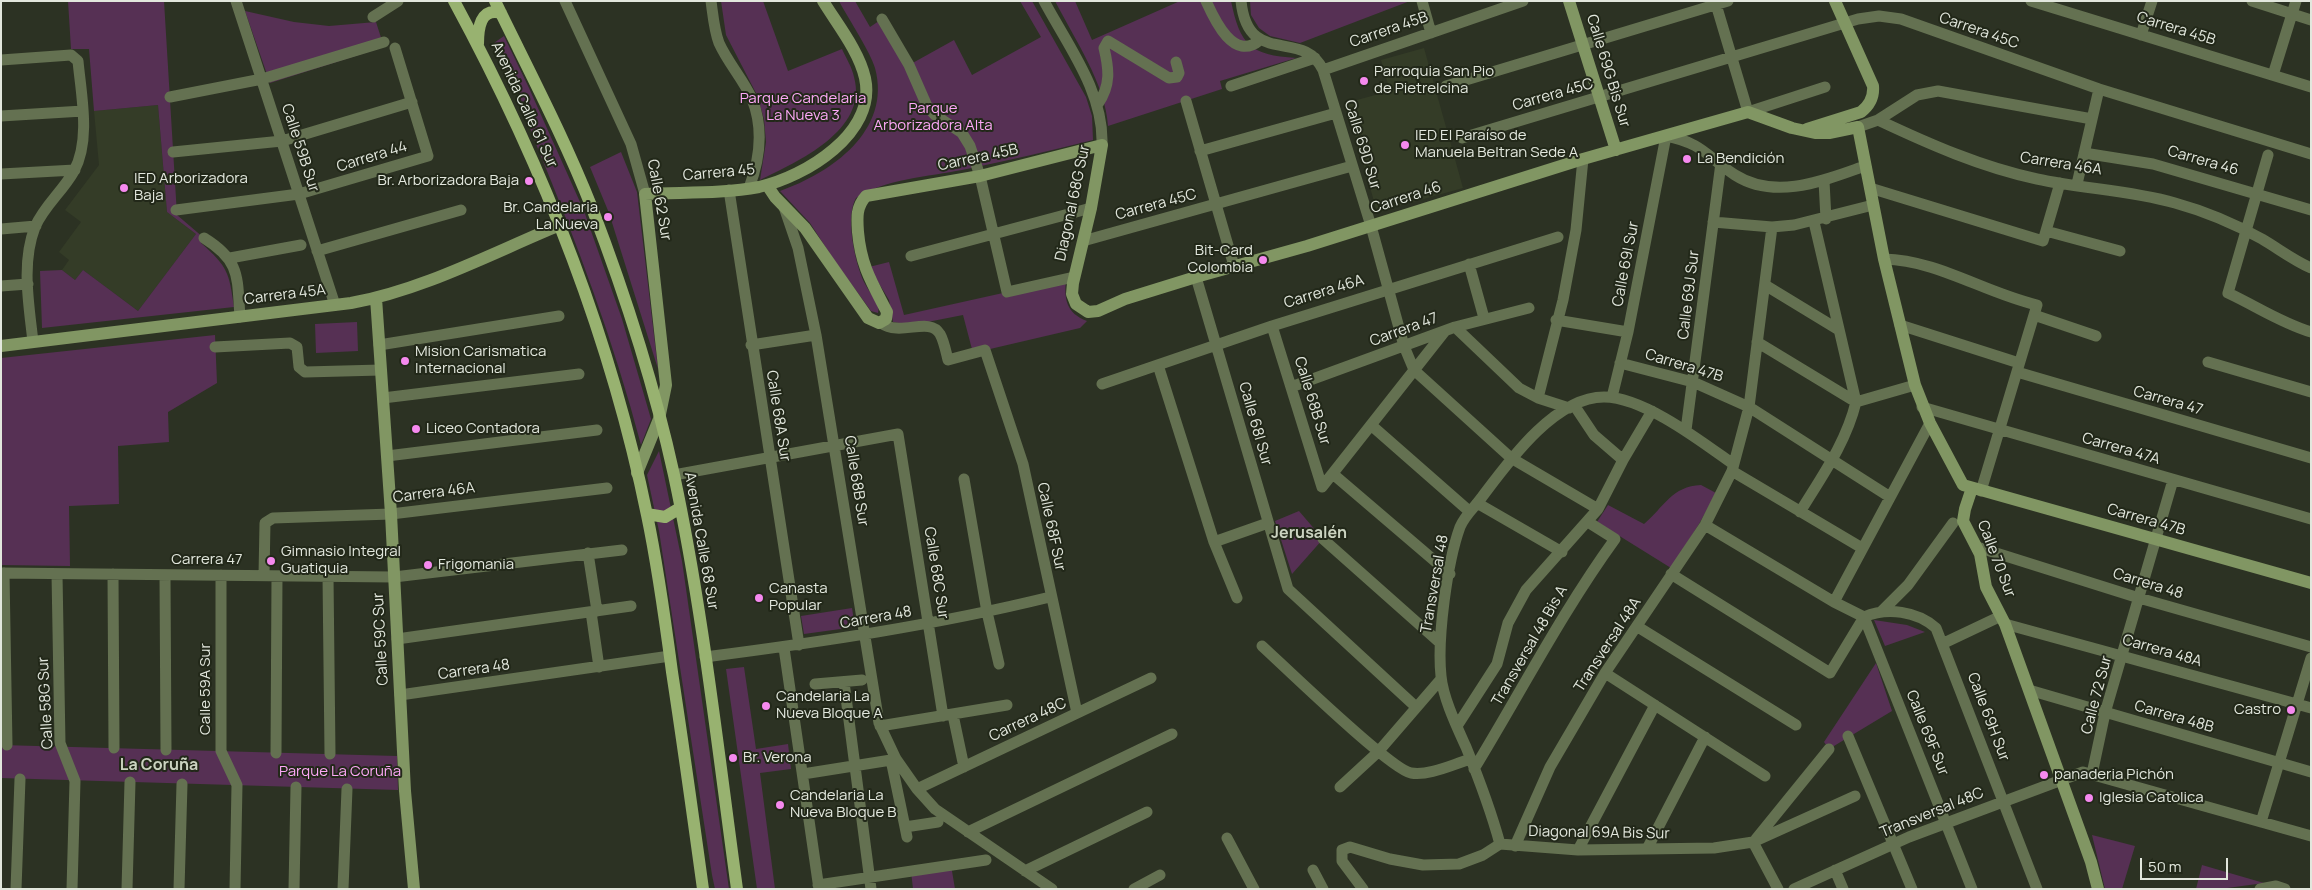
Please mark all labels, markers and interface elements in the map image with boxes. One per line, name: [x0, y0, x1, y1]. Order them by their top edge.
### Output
street label: Carrera 45B: [1347, 8, 1431, 52]
street label: Carrera 45B: [2134, 8, 2218, 50]
street label: Carrera 45C: [1937, 9, 2021, 53]
street label: Calle 69G Bis Sur: [1582, 12, 1634, 130]
street label: Avenida Calle 61 Sur: [487, 39, 561, 171]
place label: Parroquia San Pio de Pietrelcina: [1374, 63, 1494, 98]
marker: Parroquia San Pio de Pietrelcina: [1358, 75, 1370, 87]
street label: Carrera 45C: [1511, 75, 1595, 115]
park label: Parque Candelaria La Nueva 3: [740, 90, 866, 125]
street label: Calle 69D Sur: [1340, 98, 1384, 192]
park label: Parque Arborizadora Alta: [874, 100, 992, 135]
street label: Calle 59B Sur: [277, 102, 323, 194]
place label: IED El Paraíso de Manuela Beltran Sede A: [1415, 127, 1578, 162]
street label: Carrera 44: [335, 138, 409, 176]
marker: IED El Paraíso de Manuela Beltran Sede A: [1399, 139, 1411, 151]
street label: Carrera 45B: [936, 141, 1020, 175]
street label: Carrera 46: [2165, 142, 2241, 180]
street label: Diagonal 68G Sur: [1052, 143, 1094, 263]
street label: Carrera 46A: [2019, 149, 2103, 179]
place label: La Bendición: [1697, 150, 1784, 168]
marker: La Bendición: [1681, 153, 1693, 165]
street label: Calle 62 Sur: [643, 158, 675, 242]
street label: Carrera 45: [682, 161, 756, 185]
place label: IED Arborizadora Baja: [134, 170, 248, 205]
place label: Br. Arborizadora Baja: [378, 172, 519, 190]
marker: Br. Arborizadora Baja: [523, 175, 535, 187]
street label: Carrera 46: [1368, 178, 1444, 218]
marker: IED Arborizadora Baja: [118, 182, 130, 194]
street label: Carrera 45C: [1114, 186, 1198, 224]
place label: Br. Candelaria La Nueva: [503, 199, 598, 234]
marker: Br. Candelaria La Nueva: [602, 211, 614, 223]
street label: Calle 69I Sur: [1609, 220, 1643, 308]
place label: Bit-Card Colombia: [1188, 242, 1253, 277]
street label: Calle 69J Sur: [1675, 249, 1703, 341]
marker: Bit-Card Colombia: [1257, 254, 1269, 266]
street label: Carrera 46A: [1282, 271, 1366, 313]
street label: Carrera 45A: [243, 281, 327, 309]
street label: Carrera 47: [1367, 309, 1441, 351]
place label: Mision Carismatica Internacional: [415, 343, 546, 378]
street label: Carrera 47B: [1643, 346, 1725, 386]
marker: Mision Carismatica Internacional: [399, 355, 411, 367]
street label: Calle 68B Sur: [1290, 355, 1334, 447]
street label: Calle 68A Sur: [762, 369, 794, 463]
street label: Calle 68I Sur: [1235, 380, 1275, 468]
street label: Carrera 47: [2131, 383, 2205, 419]
place label: Liceo Contadora: [426, 420, 540, 438]
marker: Liceo Contadora: [410, 423, 422, 435]
street label: Carrera 47A: [2080, 429, 2162, 469]
street label: Calle 68B Sur: [840, 434, 872, 528]
street label: Avenida Calle 68 Sur: [680, 471, 722, 611]
street label: Carrera 46A: [392, 479, 476, 507]
street label: Calle 68F Sur: [1033, 481, 1069, 573]
street label: Carrera 47B: [2105, 500, 2187, 540]
street label: Calle 70 Sur: [1973, 518, 2019, 600]
district label: Jerusalén: [1271, 524, 1347, 544]
street label: Calle 68C Sur: [920, 526, 952, 620]
street label: Transversal 48: [1417, 533, 1453, 635]
place label: Gimnasio Integral Guatiquia: [281, 543, 401, 578]
street label: Carrera 47: [171, 551, 243, 569]
marker: Gimnasio Integral Guatiquia: [265, 555, 277, 567]
place label: Frigomania: [438, 556, 514, 574]
marker: Frigomania: [422, 559, 434, 571]
street label: Carrera 48: [2111, 565, 2185, 603]
place label: Canasta Popular: [769, 580, 828, 615]
street label: Transversal 48 Bis A: [1488, 583, 1572, 709]
street label: Calle 59C Sur: [370, 592, 392, 686]
marker: Canasta Popular: [753, 592, 765, 604]
street label: Transversal 48A: [1571, 594, 1645, 696]
street label: Carrera 48: [839, 603, 913, 633]
street label: Carrera 48A: [2120, 631, 2204, 671]
street label: Calle 59A Sur: [197, 643, 215, 735]
street label: Calle 72 Sur: [2078, 654, 2116, 736]
street label: Calle 58G Sur: [35, 656, 57, 750]
street label: Carrera 48: [437, 656, 511, 684]
street label: Calle 69H Sur: [1963, 670, 2013, 764]
place label: Candelaria La Nueva Bloque A: [776, 688, 883, 723]
street label: Calle 69F Sur: [1902, 688, 1952, 778]
street label: Carrera 48C: [986, 694, 1070, 746]
street label: Carrera 48B: [2132, 697, 2216, 737]
marker: Candelaria La Nueva Bloque A: [760, 700, 772, 712]
place label: Castro: [2234, 701, 2281, 719]
marker: Castro: [2285, 704, 2297, 716]
place label: Br. Verona: [743, 749, 811, 767]
marker: Br. Verona: [727, 752, 739, 764]
district label: La Coruña: [120, 756, 198, 776]
park label: Parque La Coruña: [279, 763, 401, 781]
place label: panaderia Pichón: [2054, 766, 2174, 784]
marker: panaderia Pichón: [2038, 769, 2050, 781]
street label: Transversal 48C: [1877, 784, 1987, 842]
place label: Candelaria La Nueva Bloque B: [790, 787, 896, 822]
place label: Iglesia Catolica: [2099, 789, 2204, 807]
marker: Iglesia Catolica: [2083, 792, 2095, 804]
marker: Candelaria La Nueva Bloque B: [774, 799, 786, 811]
street label: Diagonal 69A Bis Sur: [1528, 823, 1670, 843]
scale bar: [2142, 848, 2230, 880]
text: 50 m: [2148, 856, 2182, 877]

